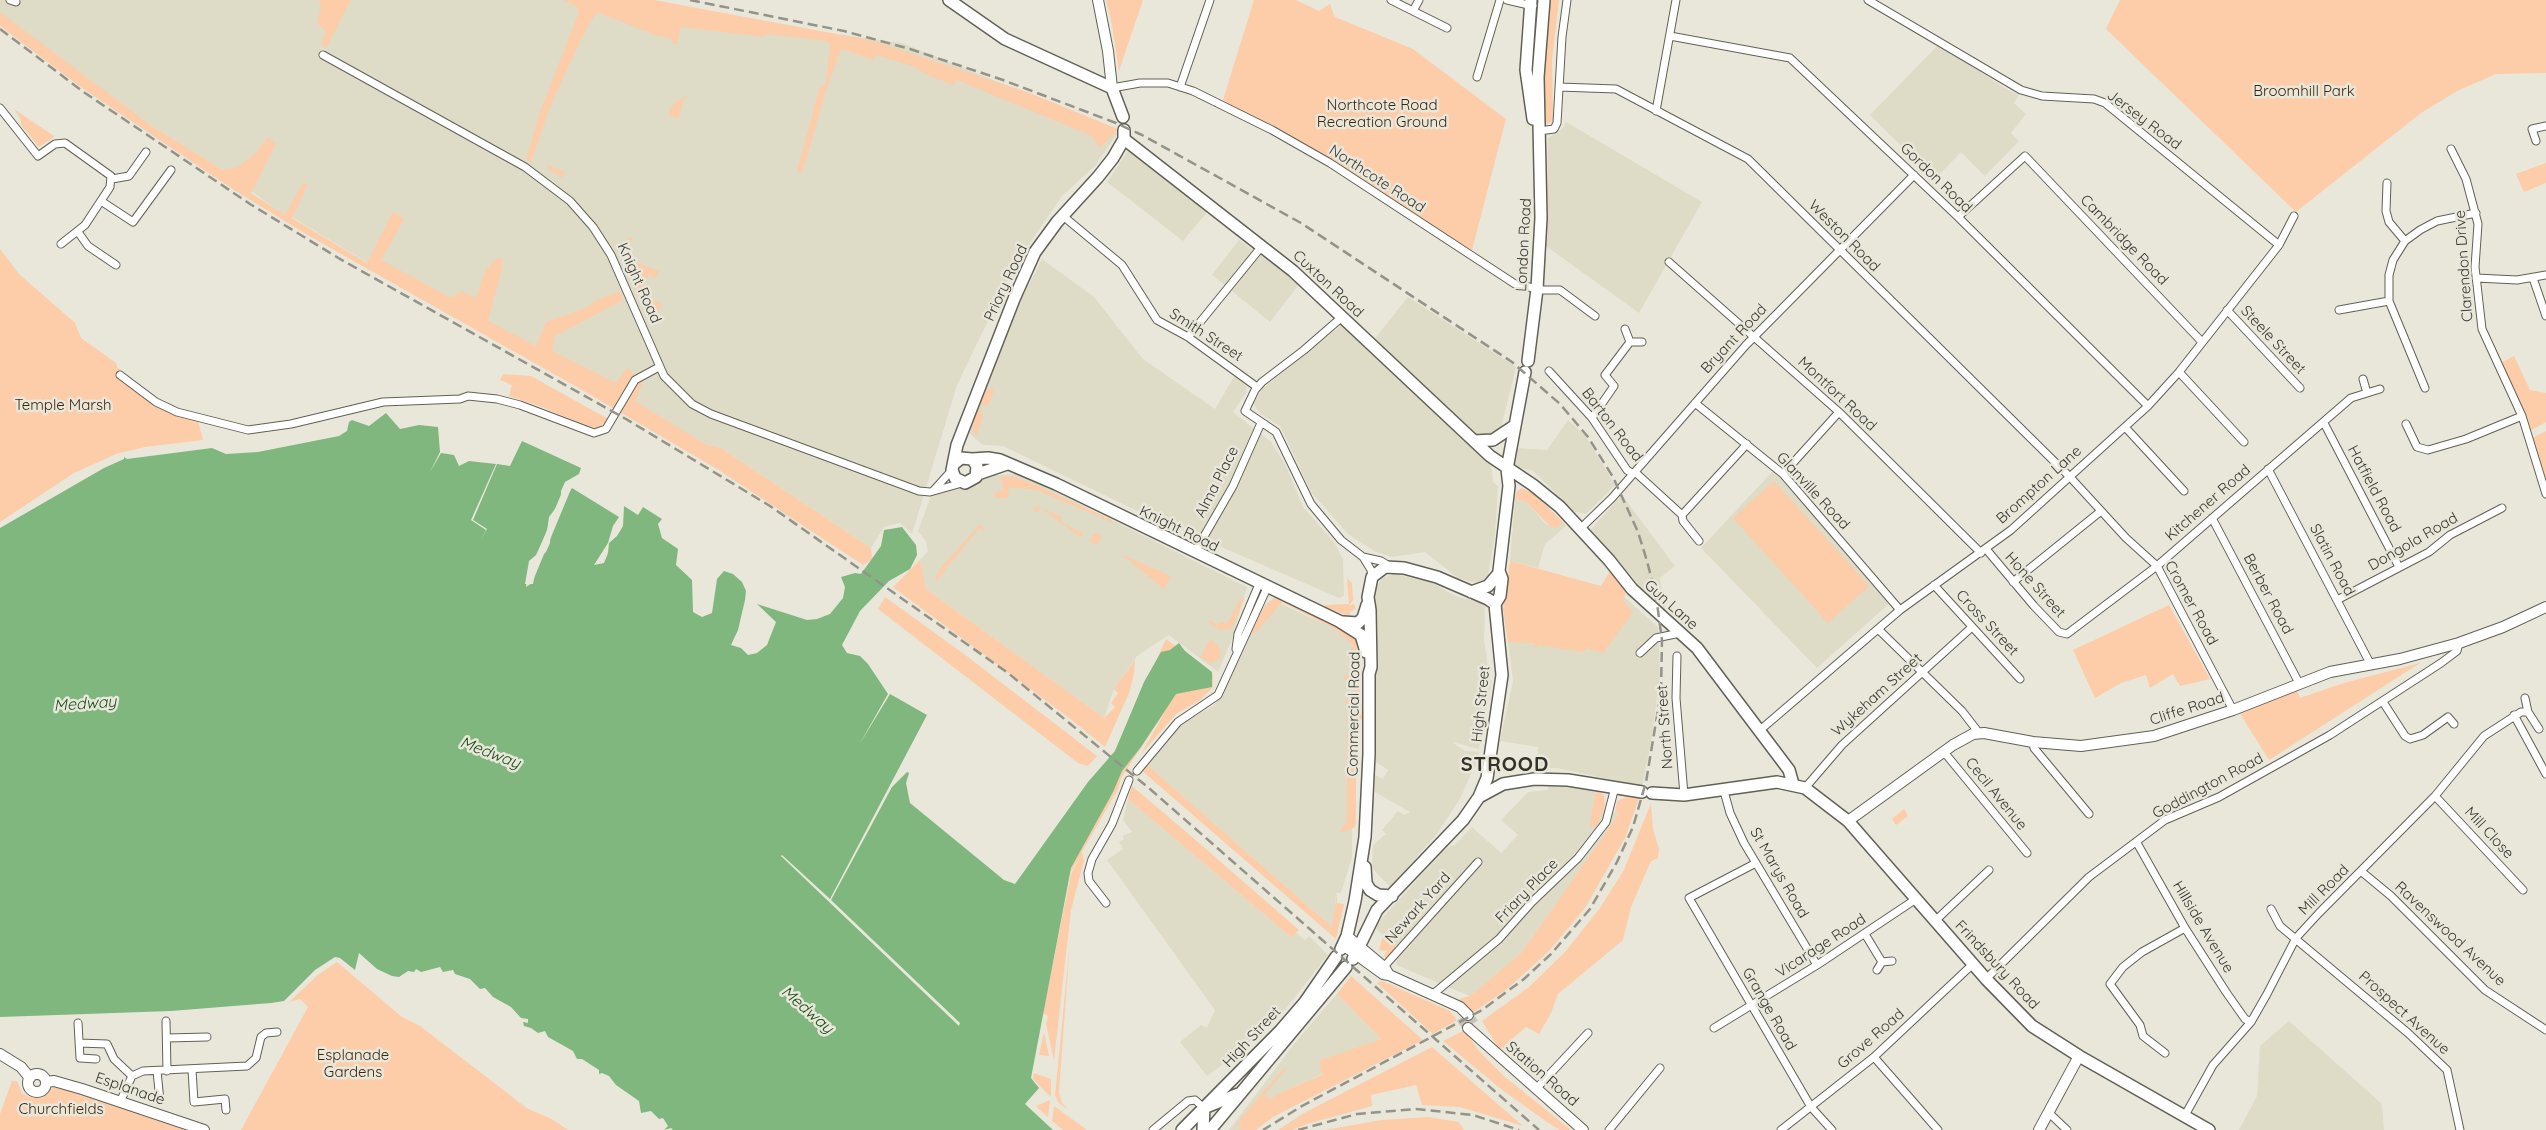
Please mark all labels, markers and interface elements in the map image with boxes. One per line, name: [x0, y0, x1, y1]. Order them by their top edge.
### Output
park label: Broomhill Park: [2253, 82, 2355, 100]
street label: Jersey Road: [2103, 86, 2185, 154]
park label: Northcote Road Recreation Ground: [1317, 96, 1447, 131]
street label: Gordon Road: [1896, 139, 1976, 217]
street label: Northcote Road: [1326, 141, 1428, 217]
street label: Cambridge Road: [2076, 191, 2172, 289]
street label: Weston Road: [1804, 196, 1884, 276]
street label: London Road: [1513, 198, 1535, 292]
street label: Clarendon Drive: [2451, 210, 2477, 322]
street label: Knight Road: [613, 240, 665, 326]
street label: Priory Road: [980, 242, 1032, 324]
street label: Cuxton Road: [1289, 247, 1367, 321]
street label: Bryant Road: [1697, 301, 1771, 377]
street label: Steele Street: [2237, 302, 2309, 378]
street label: Smith Street: [1166, 305, 1246, 365]
street label: Montfort Road: [1794, 353, 1880, 435]
street label: Barton Road: [1578, 385, 1646, 465]
park label: Temple Marsh: [14, 396, 112, 414]
street label: Brompton Lane: [1993, 442, 2085, 528]
street label: Alma Place: [1191, 443, 1243, 521]
street label: Hatfield Road: [2344, 443, 2404, 535]
street label: Glanville Road: [1773, 449, 1853, 533]
street label: Kitchener Road: [2162, 461, 2254, 545]
street label: Knight Road: [1136, 502, 1222, 556]
street label: Dongola Road: [2365, 509, 2461, 575]
street label: Slatin Road: [2305, 521, 2359, 599]
street label: Hone Street: [2001, 548, 2069, 622]
street label: Berber Road: [2239, 551, 2297, 637]
street label: Cromer Road: [2160, 558, 2222, 648]
street label: Gun Lane: [1640, 576, 1702, 634]
street label: Cross Street: [1952, 586, 2022, 660]
street label: Wykeham Street: [1828, 650, 1926, 740]
street label: Commercial Road: [1344, 651, 1364, 777]
street label: High Street: [1468, 665, 1494, 743]
street label: North Street: [1653, 684, 1677, 770]
street label: Cliffe Road: [2148, 689, 2226, 729]
water label: Medway: [53, 692, 117, 716]
water label: Medway: [457, 733, 523, 773]
street label: Goddington Road: [2149, 749, 2267, 823]
district label: STROOD: [1460, 753, 1550, 777]
street label: Cecil Avenue: [1961, 754, 2031, 834]
street label: Mill Close: [2461, 803, 2517, 863]
street label: St Marys Road: [1746, 825, 1812, 921]
street label: Friary Place: [1492, 855, 1562, 927]
street label: Mill Road: [2295, 861, 2353, 919]
street label: Newark Yard: [1381, 869, 1455, 947]
street label: Hillside Avenue: [2168, 878, 2238, 976]
street label: Ravenswood Avenue: [2391, 878, 2509, 990]
street label: Vicarage Road: [1773, 910, 1869, 982]
street label: Frindsbury Road: [1951, 917, 2043, 1013]
street label: Grange Road: [1738, 964, 1800, 1054]
street label: Prospect Avenue: [2355, 967, 2453, 1059]
water label: Medway: [777, 982, 837, 1038]
street label: High Street: [1219, 1003, 1285, 1071]
street label: Grove Road: [1834, 1005, 1908, 1073]
street label: Station Road: [1502, 1038, 1582, 1110]
park label: Esplanade Gardens: [317, 1046, 389, 1081]
street label: Esplanade: [93, 1069, 167, 1109]
park label: Churchfields: [18, 1100, 104, 1118]

